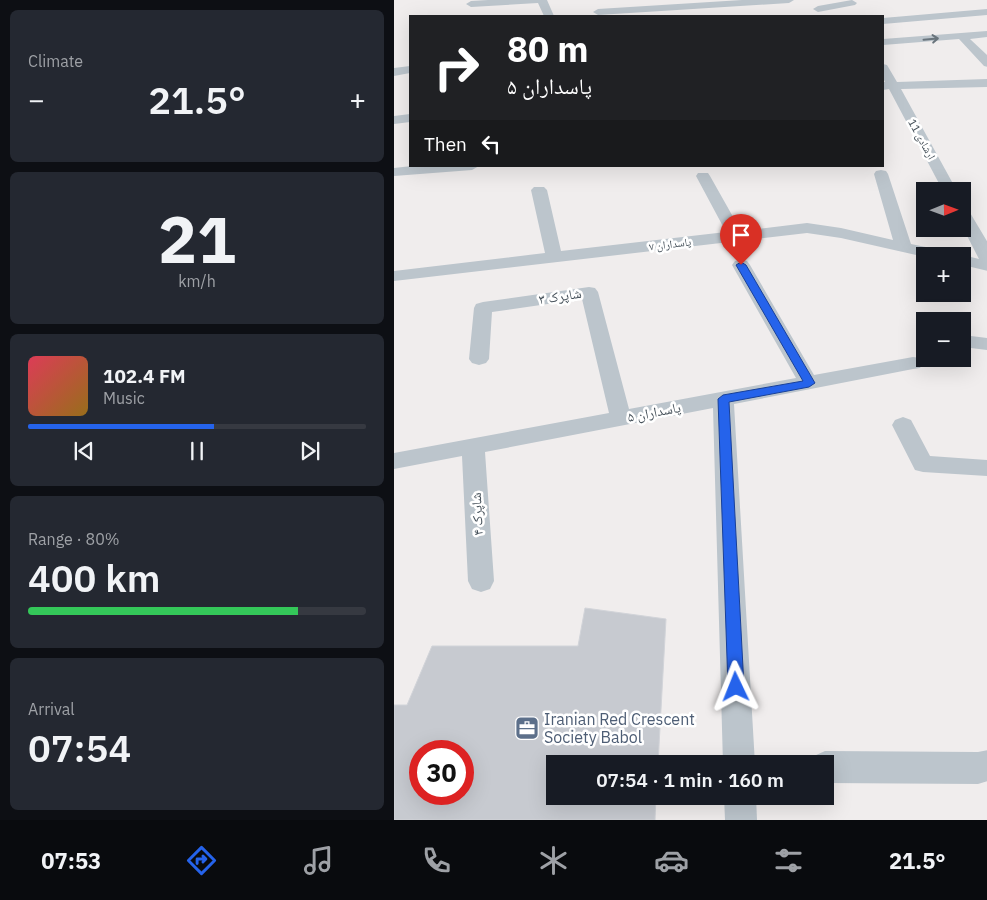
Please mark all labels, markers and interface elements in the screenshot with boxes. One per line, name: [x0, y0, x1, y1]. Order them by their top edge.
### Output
text: 80 m: [507, 26, 589, 72]
one-way arrow: [923, 34, 939, 43]
icon: right: [424, 35, 489, 100]
text: Climate: [28, 51, 83, 71]
text: پاسداران ۵: [507, 71, 592, 100]
text: 21.5°: [148, 75, 246, 124]
text: −: [28, 81, 45, 118]
text: +: [349, 81, 366, 118]
street label: ارشادی 11: [905, 116, 939, 162]
icon: left: [477, 130, 505, 158]
text: Then: [424, 132, 467, 156]
north arrow: [916, 182, 972, 238]
map controls: [916, 182, 971, 367]
text: 21: [158, 196, 236, 281]
pin: [720, 214, 762, 265]
icon: arrive: [727, 221, 755, 249]
street label: پاسداران ۷: [648, 234, 692, 254]
button: +: [916, 247, 971, 302]
text: km/h: [178, 271, 216, 291]
street label: شاپرک ۳: [537, 284, 583, 308]
button: −: [916, 312, 971, 367]
text: 102.4 FM: [103, 364, 186, 388]
text: Music: [103, 388, 145, 408]
street label: پاسداران ۵: [626, 398, 682, 426]
icon: previous: [70, 437, 98, 465]
icon: pause: [183, 437, 211, 465]
icon: next: [296, 437, 324, 465]
street label: شاپرک ۴: [467, 492, 487, 536]
text: Range · 80%: [28, 529, 120, 549]
text: 400 km: [28, 553, 160, 602]
position arrow: [709, 660, 761, 712]
text: Arrival: [28, 699, 75, 719]
place label: Iranian Red Crescent Society Babol: [544, 709, 695, 747]
office icon: Iranian Red Crescent Society Babol: [514, 715, 540, 741]
text: 07:54: [28, 723, 131, 772]
speed limit sign: 30: [409, 740, 474, 805]
text: 07:54 · 1 min · 160 m: [596, 768, 784, 792]
icon: directions: [184, 843, 219, 878]
icon: music: [301, 843, 336, 878]
icon: phone: [419, 843, 454, 878]
icon: climate: [536, 843, 571, 878]
icon: car: [654, 843, 689, 878]
icon: filters: [771, 843, 806, 878]
text: 07:53: [41, 846, 101, 875]
text: 21.5°: [889, 846, 946, 875]

